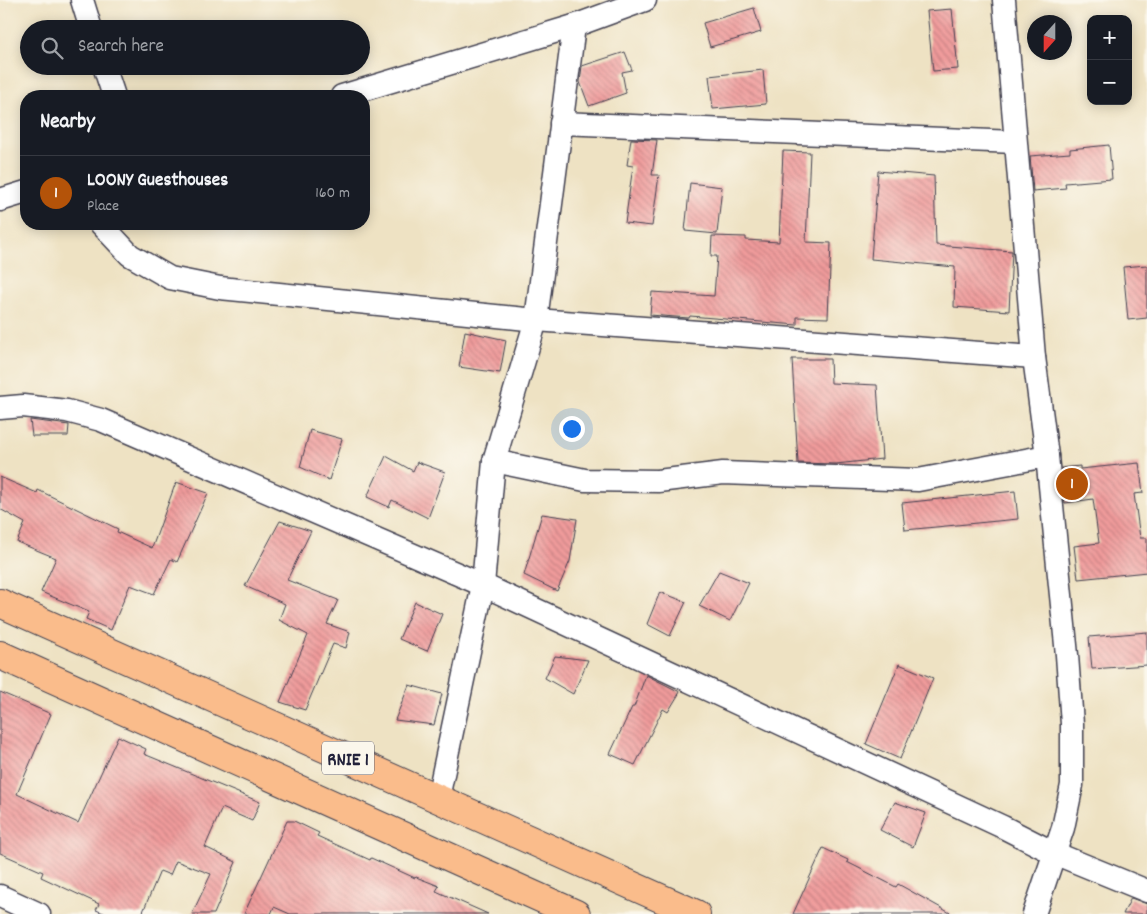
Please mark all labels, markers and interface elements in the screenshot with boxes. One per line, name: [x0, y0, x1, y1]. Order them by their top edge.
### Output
north arrow: [1027, 15, 1072, 60]
map controls: [1087, 15, 1132, 105]
button: +: [1087, 15, 1132, 60]
search box: [20, 20, 370, 75]
icon: search: [38, 34, 66, 62]
text: Search here: [78, 34, 164, 61]
button: −: [1087, 60, 1132, 105]
text: Nearby: [40, 108, 95, 138]
text: LOONY Guesthouses: [87, 168, 228, 195]
text: 1: [54, 182, 58, 205]
text: 160 m: [315, 182, 350, 205]
text: Place: [87, 195, 119, 218]
your location: [559, 416, 585, 442]
pin: 1: [1056, 465, 1088, 503]
road number: RNIE 1: [322, 741, 374, 774]

